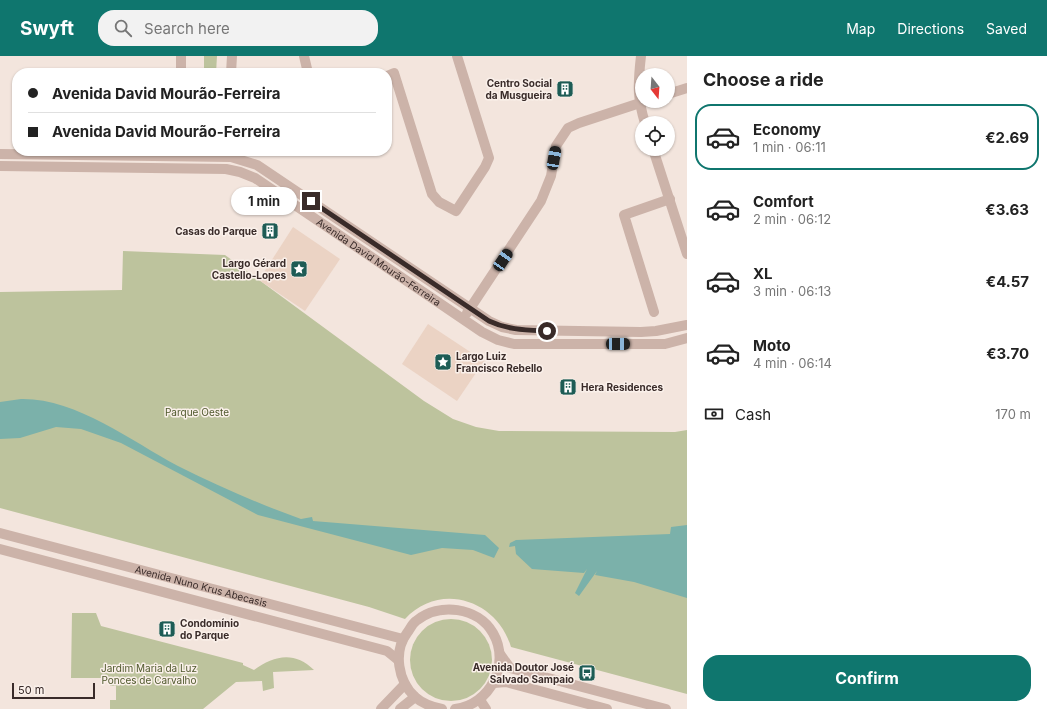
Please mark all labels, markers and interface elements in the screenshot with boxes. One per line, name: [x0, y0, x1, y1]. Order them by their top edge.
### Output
search box: [98, 10, 378, 46]
text: Swyft: [20, 17, 74, 40]
icon: search: [112, 17, 134, 39]
text: Search here: [144, 19, 230, 38]
text: Map: [846, 20, 875, 37]
text: Directions: [897, 20, 964, 37]
text: Saved: [986, 20, 1027, 37]
north arrow: [635, 68, 675, 108]
map controls: [635, 68, 675, 156]
text: Choose a ride: [703, 69, 824, 90]
place label: Centro Social da Musgueira: [485, 77, 552, 102]
building icon: Centro Social da Musgueira: [555, 79, 575, 99]
text: Avenida David Mourão-Ferreira: [52, 84, 281, 103]
button: locate: [635, 116, 675, 156]
icon: car: [705, 119, 741, 155]
text: Economy: [753, 120, 821, 139]
text: Avenida David Mourão-Ferreira: [52, 122, 281, 141]
text: €2.69: [985, 128, 1029, 147]
text: 1 min · 06:11: [753, 139, 826, 155]
car: [546, 145, 562, 171]
callout: 1 min: [231, 187, 297, 215]
icon: car: [705, 191, 741, 227]
route end: [302, 192, 320, 210]
text: Comfort: [753, 192, 814, 211]
text: 1 min: [248, 193, 280, 209]
text: €3.63: [985, 200, 1029, 219]
text: 2 min · 06:12: [753, 211, 831, 227]
street label: Avenida David Mourão-Ferreira: [314, 216, 443, 308]
building icon: Casas do Parque: [260, 221, 280, 241]
place label: Casas do Parque: [175, 225, 257, 237]
car: [491, 247, 515, 273]
place label: Largo Gérard Castello-Lopes: [212, 257, 286, 281]
place icon: Largo Gérard Castello-Lopes: [289, 259, 309, 279]
icon: car: [705, 263, 741, 299]
text: XL: [753, 264, 773, 283]
text: €4.57: [986, 272, 1029, 291]
text: 3 min · 06:13: [753, 283, 831, 299]
route start: [538, 322, 556, 340]
icon: car: [705, 335, 741, 371]
text: Moto: [753, 336, 791, 355]
car: [606, 338, 630, 350]
text: €3.70: [986, 344, 1029, 363]
place label: Largo Luiz Francisco Rebello: [456, 350, 542, 374]
place icon: Largo Luiz Francisco Rebello: [433, 352, 453, 372]
text: 4 min · 06:14: [753, 355, 832, 371]
building icon: Hera Residences: [558, 377, 578, 397]
place label: Hera Residences: [581, 381, 664, 393]
icon: cash: [703, 403, 725, 425]
text: Cash: [735, 405, 771, 424]
park label: Parque Oeste: [165, 406, 229, 418]
text: 170 m: [995, 406, 1031, 422]
street label: Avenida Nuno Krus Abecasis: [134, 563, 269, 609]
place label: Condomínio do Parque: [180, 617, 239, 641]
building icon: Condomínio do Parque: [157, 619, 177, 639]
button: Confirm: [703, 655, 1031, 701]
place label: Avenida Doutor José Salvado Sampaio: [473, 661, 574, 685]
park label: Jardim Maria da Luz Ponces de Carvalho: [101, 662, 197, 686]
bus stop icon: Avenida Doutor José Salvado Sampaio: [577, 663, 597, 683]
scale bar: [12, 681, 95, 700]
text: 50 m: [18, 683, 44, 697]

